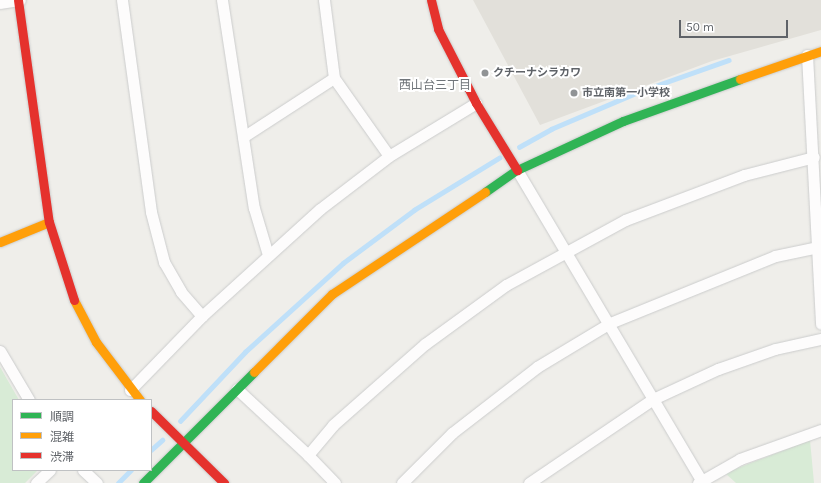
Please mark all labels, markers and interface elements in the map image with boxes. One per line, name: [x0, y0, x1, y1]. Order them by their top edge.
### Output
scale bar: [681, 12, 790, 38]
text: 50 m: [686, 20, 714, 34]
place label: クチーナシラカワ: [493, 66, 581, 80]
marker: クチーナシラカワ: [480, 68, 490, 78]
district label: 西山台三丁目: [399, 79, 471, 93]
place label: 市立南第一小学校: [582, 86, 670, 100]
marker: 市立南第一小学校: [569, 88, 579, 98]
legend: [12, 399, 152, 471]
text: 順調: [50, 410, 74, 424]
text: 混雑: [50, 430, 74, 444]
text: 渋滞: [50, 450, 74, 464]

